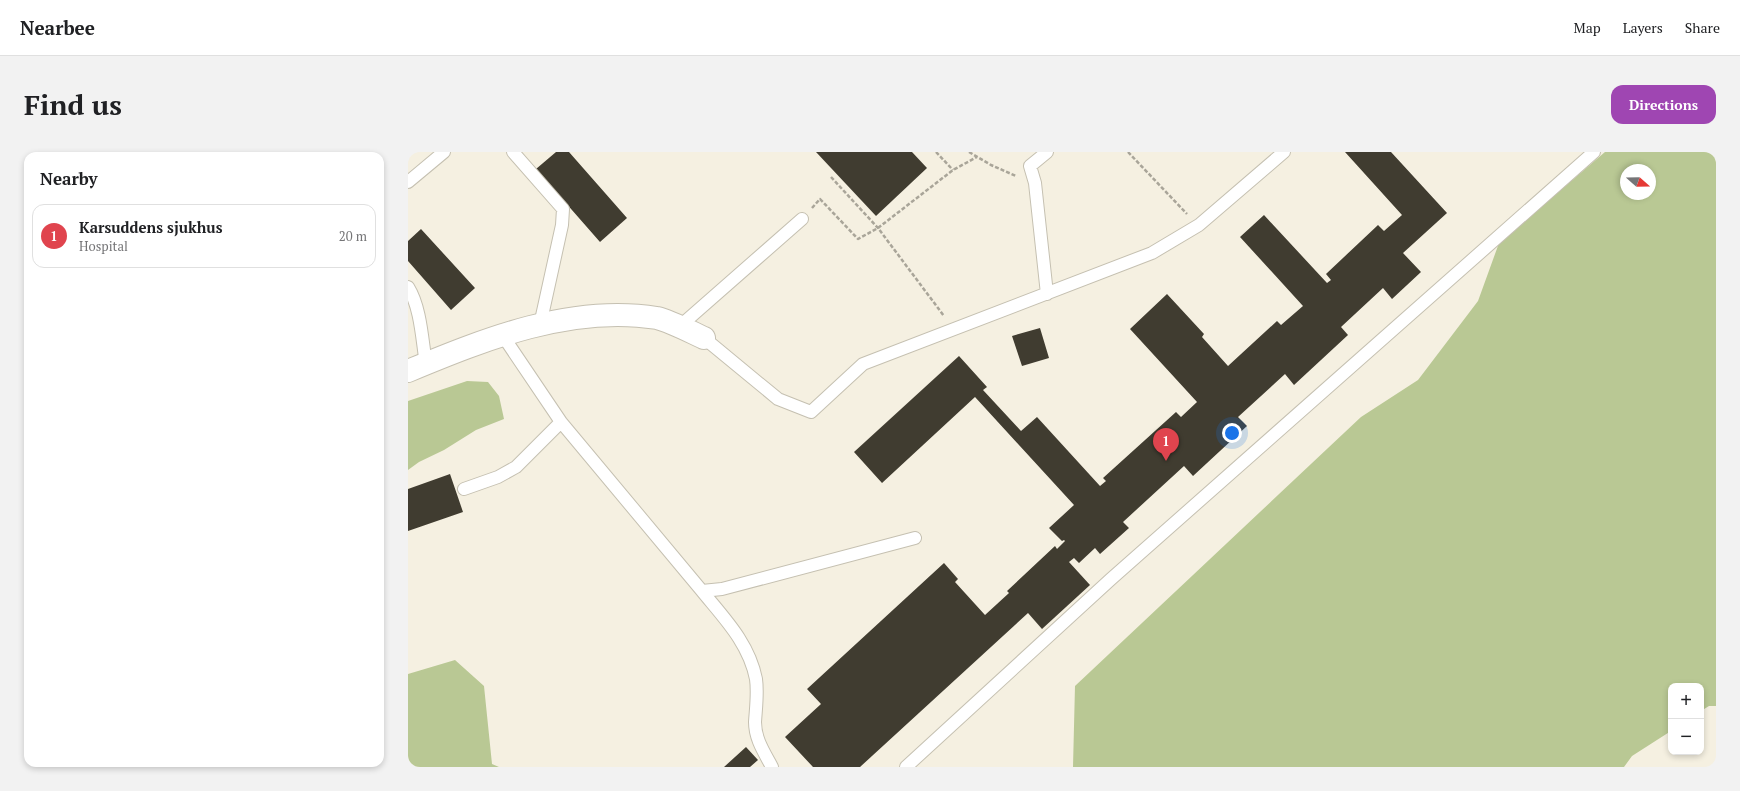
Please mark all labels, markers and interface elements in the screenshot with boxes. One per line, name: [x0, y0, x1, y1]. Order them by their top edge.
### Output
text: Nearbee: [20, 15, 95, 40]
text: Map: [1574, 18, 1601, 37]
text: Layers: [1623, 18, 1663, 37]
text: Share: [1685, 18, 1720, 37]
button: Directions: [1611, 85, 1716, 124]
text: Find us: [24, 86, 122, 123]
north arrow: [1620, 164, 1656, 200]
text: Nearby: [40, 167, 98, 190]
text: Karsuddens sjukhus: [79, 217, 222, 237]
text: 1: [50, 227, 58, 245]
text: 20 m: [339, 227, 367, 245]
text: Hospital: [79, 237, 128, 255]
your location: [1222, 423, 1242, 443]
pin: 1: [1153, 428, 1179, 461]
map controls: [1668, 683, 1704, 755]
button: +: [1668, 683, 1704, 719]
button: −: [1668, 719, 1704, 755]

